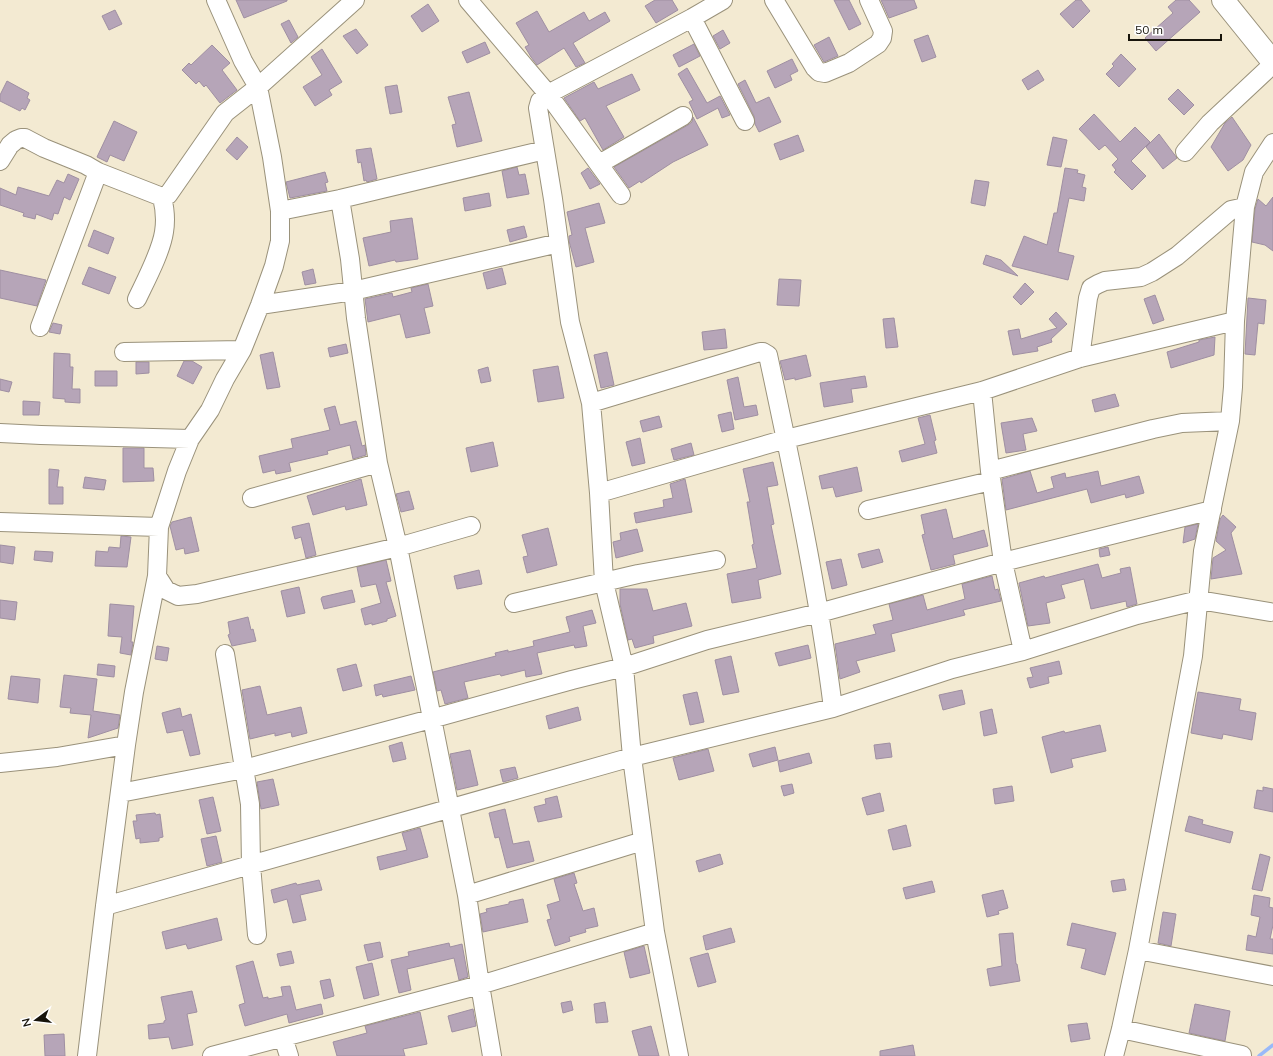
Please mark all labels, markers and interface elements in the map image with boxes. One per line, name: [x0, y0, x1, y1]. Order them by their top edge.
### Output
scale bar: [1129, 16, 1221, 42]
text: 50 m: [1135, 22, 1163, 37]
north arrow: [16, 1000, 56, 1040]
text: N: [19, 1017, 34, 1028]

